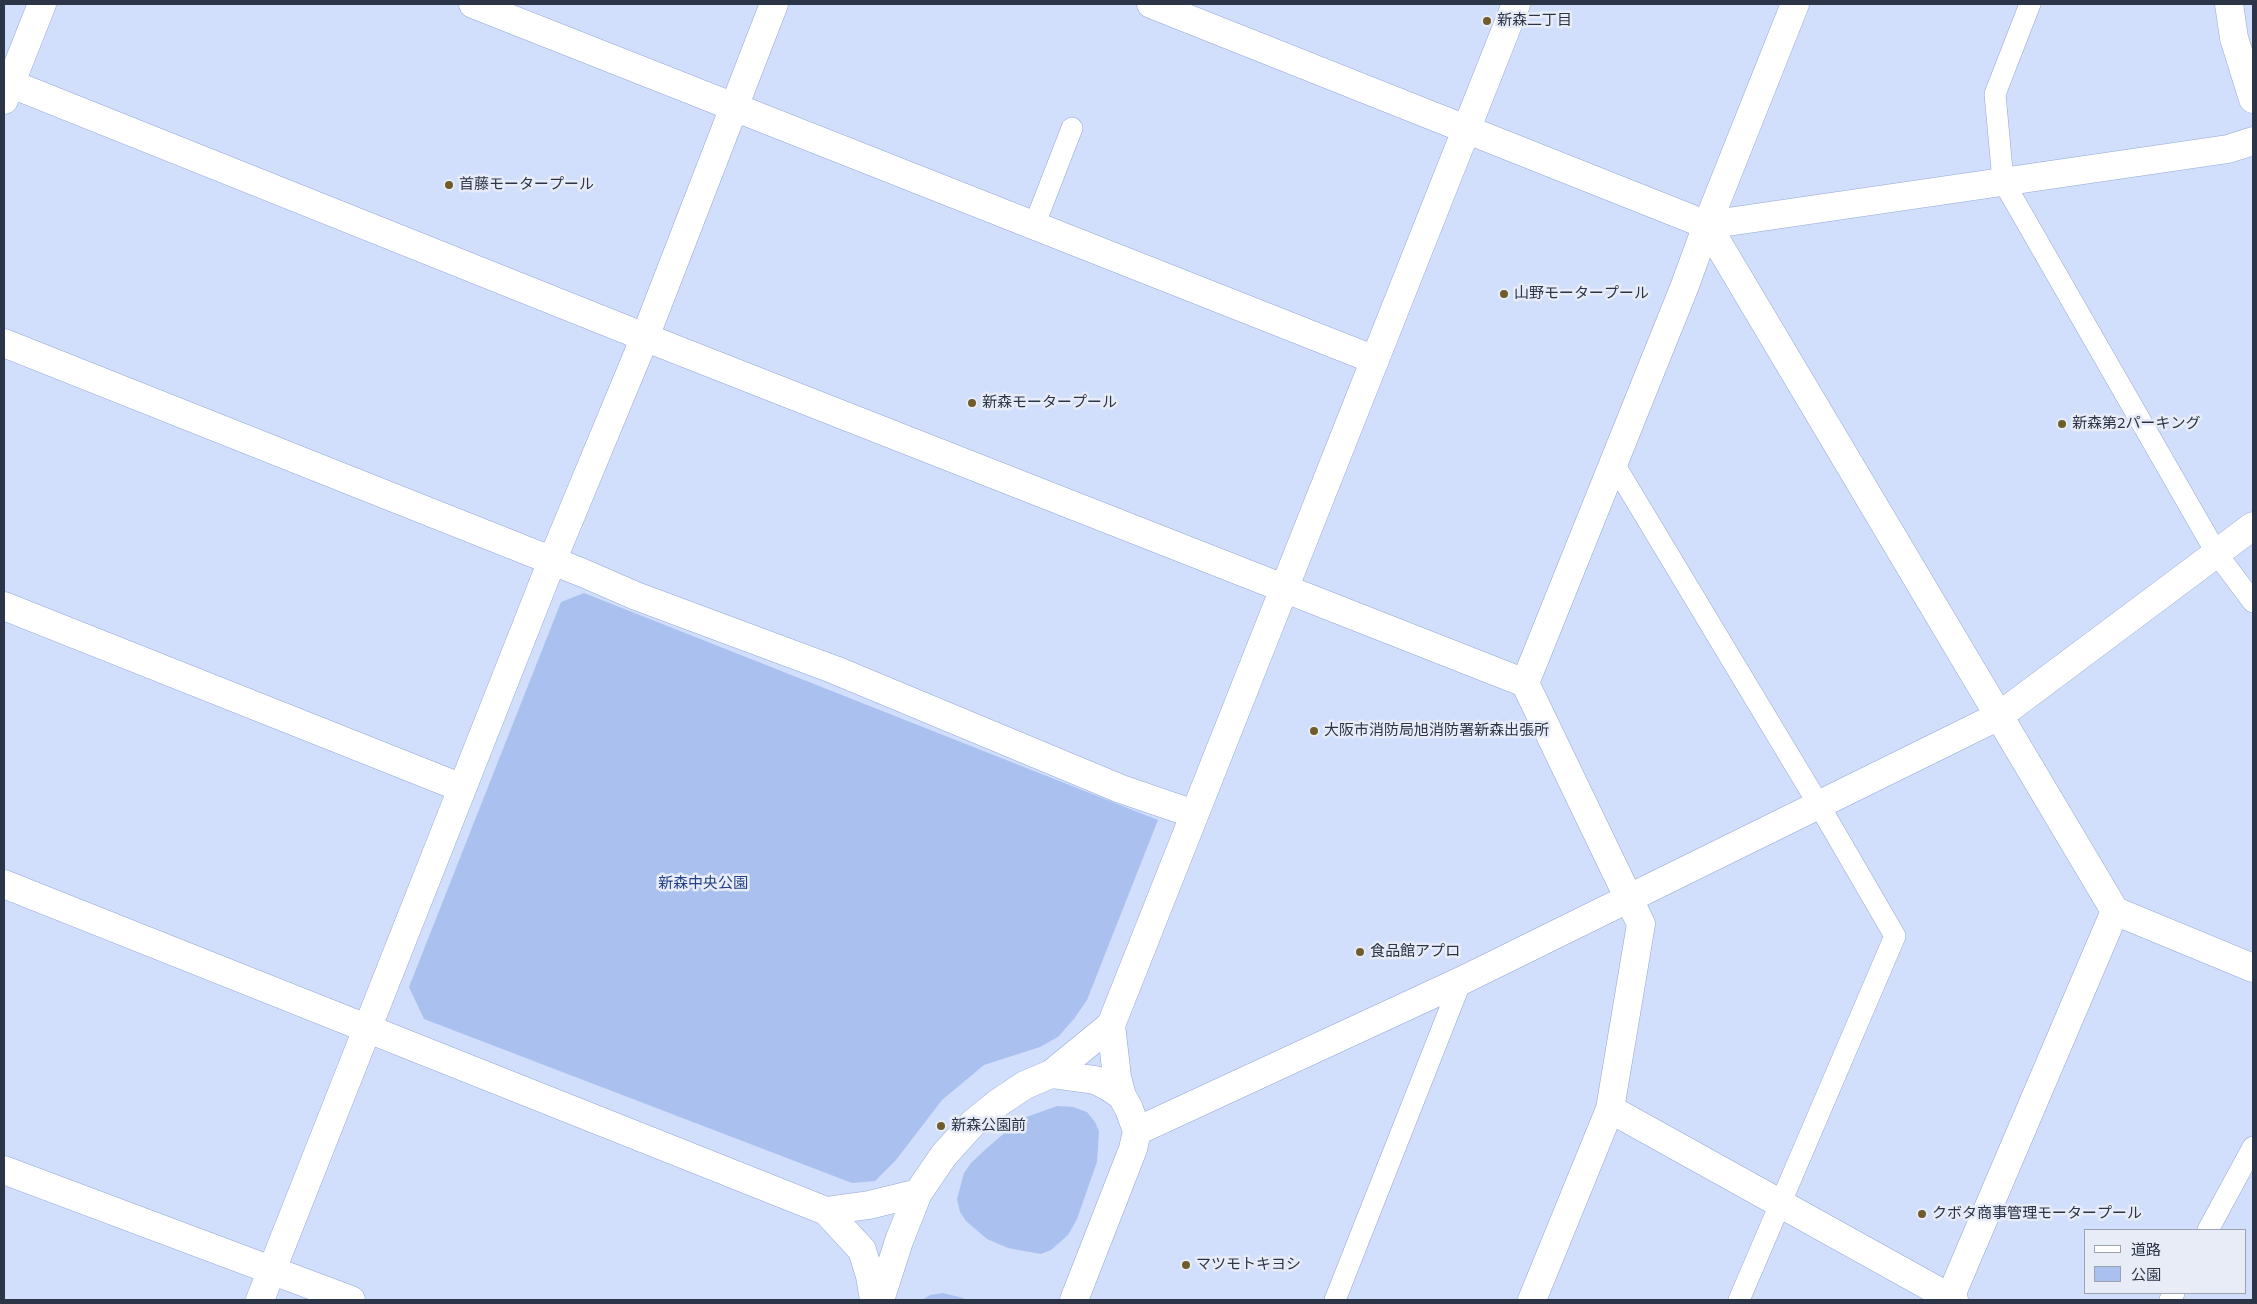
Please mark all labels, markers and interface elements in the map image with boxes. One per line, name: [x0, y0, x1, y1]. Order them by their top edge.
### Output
place label: 新森二丁目: [1497, 12, 1572, 30]
marker: 新森二丁目: [1481, 15, 1493, 27]
place label: 首藤モータープール: [459, 176, 594, 194]
marker: 首藤モータープール: [443, 179, 455, 191]
place label: 山野モータープール: [1514, 285, 1649, 303]
marker: 山野モータープール: [1498, 288, 1510, 300]
place label: 新森モータープール: [982, 394, 1117, 412]
marker: 新森モータープール: [966, 397, 978, 409]
place label: 新森第2パーキング: [2072, 415, 2201, 433]
marker: 新森第2パーキング: [2056, 418, 2068, 430]
place label: 大阪市消防局旭消防署新森出張所: [1324, 722, 1549, 740]
marker: 大阪市消防局旭消防署新森出張所: [1308, 725, 1320, 737]
park label: 新森中央公園: [658, 875, 748, 893]
place label: 食品館アプロ: [1370, 943, 1460, 961]
marker: 食品館アプロ: [1354, 946, 1366, 958]
place label: 新森公園前: [951, 1117, 1026, 1135]
marker: 新森公園前: [935, 1120, 947, 1132]
place label: クボタ商事管理モータープール: [1932, 1205, 2142, 1223]
marker: クボタ商事管理モータープール: [1916, 1208, 1928, 1220]
legend: [2084, 1229, 2247, 1294]
text: 道路: [2131, 1239, 2161, 1259]
place label: マツモトキヨシ: [1196, 1256, 1301, 1274]
marker: マツモトキヨシ: [1180, 1259, 1192, 1271]
text: 公園: [2131, 1264, 2161, 1284]

